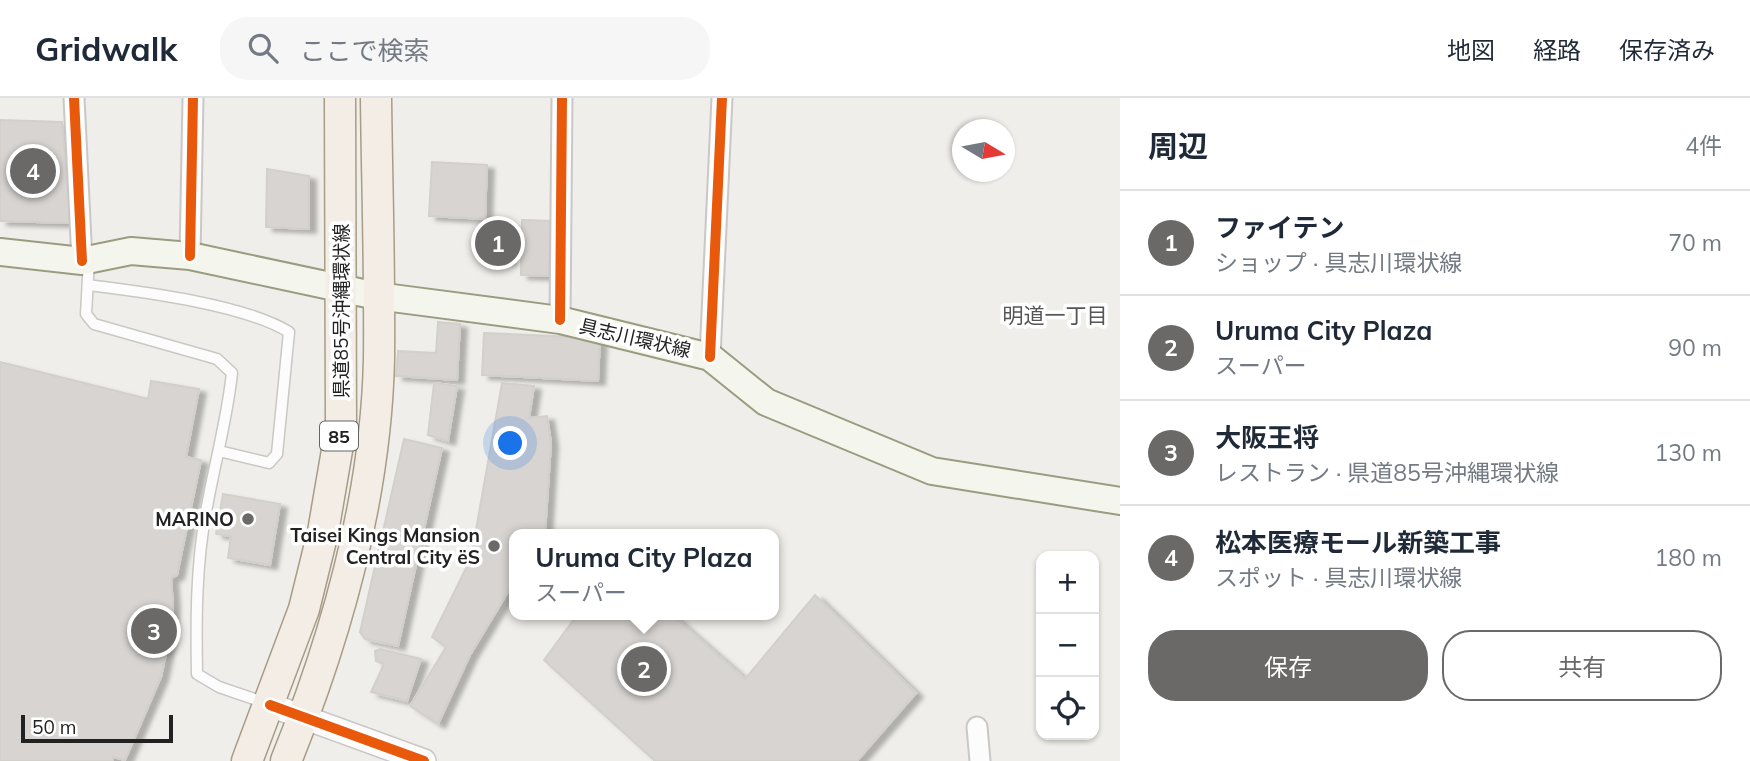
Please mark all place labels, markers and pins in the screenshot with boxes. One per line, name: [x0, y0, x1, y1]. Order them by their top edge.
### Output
pin: 4: [10, 145, 56, 197]
pin: 1: [475, 217, 521, 269]
place label: MARINO: [155, 507, 234, 531]
marker: MARINO: [240, 511, 256, 527]
place label: Taisei Kings Mansion Central City ëS: [290, 523, 480, 569]
marker: Taisei Kings Mansion Central City ëS: [486, 538, 502, 554]
pin: 3: [131, 605, 177, 657]
pin: 2: [621, 643, 667, 695]

